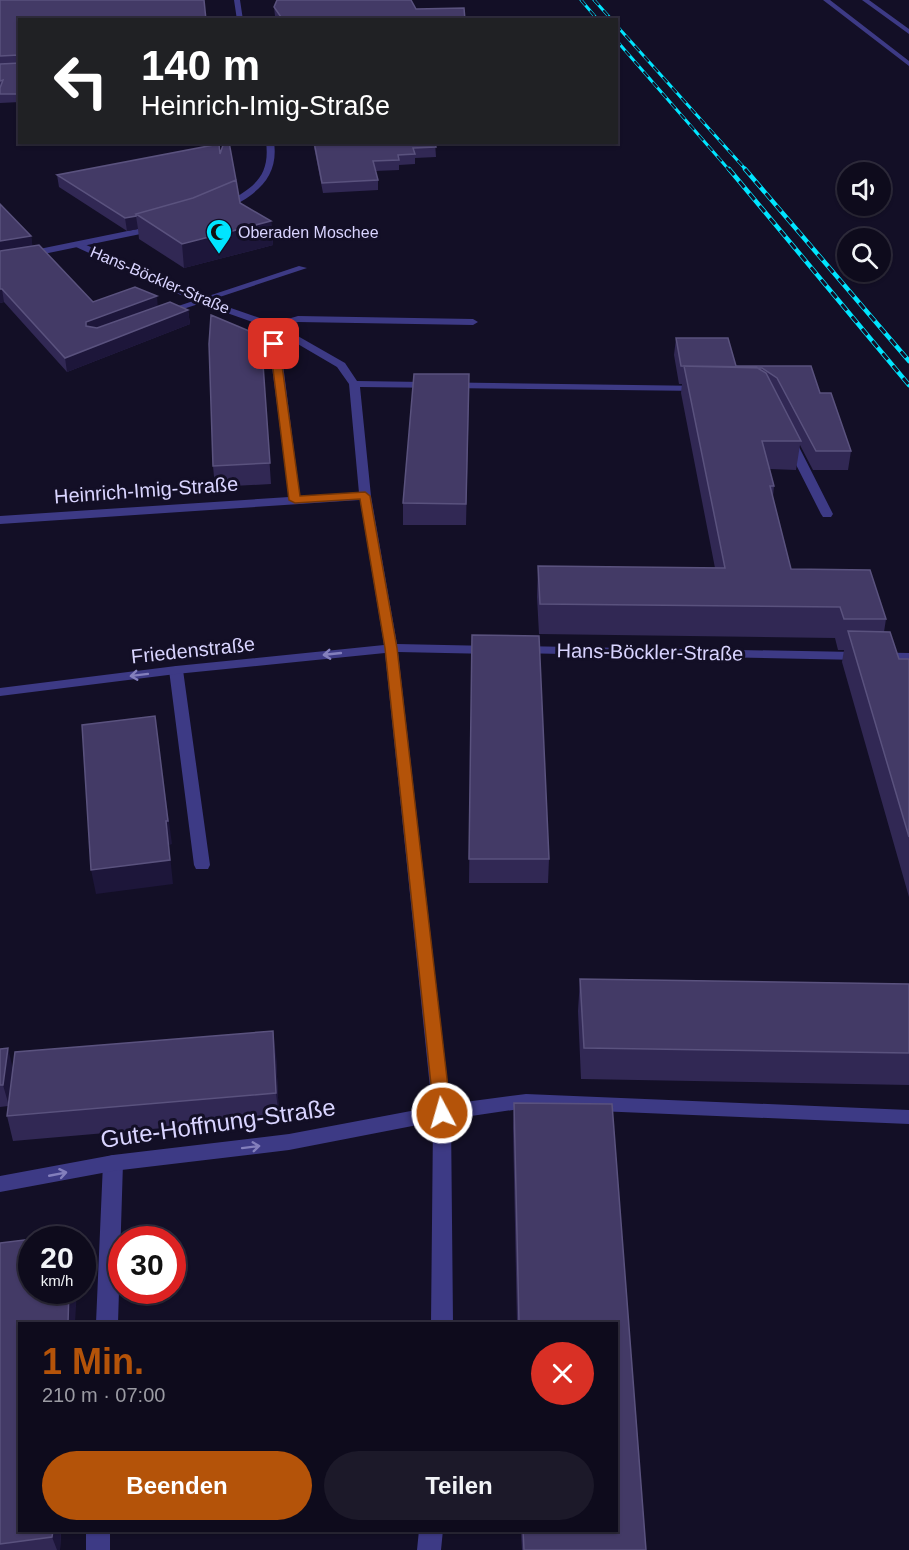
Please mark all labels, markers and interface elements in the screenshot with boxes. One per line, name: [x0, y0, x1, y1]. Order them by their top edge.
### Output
icon: left: [42, 42, 120, 120]
text: 140 m: [141, 42, 260, 89]
text: Heinrich-Imig-Straße: [141, 91, 390, 121]
map controls: [837, 162, 891, 282]
button: sound: [837, 162, 891, 216]
mosque icon: Oberaden Moschee: [204, 217, 234, 255]
place label: Oberaden Moschee: [238, 224, 379, 241]
button: search: [837, 228, 891, 282]
street label: Hans-Böckler-Straße: [88, 243, 232, 317]
pin: [248, 318, 299, 369]
icon: arrive: [257, 327, 290, 360]
street label: Heinrich-Imig-Straße: [53, 473, 239, 507]
street label: Friedenstraße: [130, 633, 256, 667]
street label: Hans-Böckler-Straße: [556, 639, 744, 665]
one-way arrow: [323, 649, 343, 660]
one-way arrow: [129, 670, 149, 681]
position arrow: [410, 1081, 474, 1145]
street label: Gute-Hoffnung-Straße: [99, 1093, 337, 1153]
one-way arrow: [240, 1141, 260, 1152]
one-way arrow: [47, 1168, 67, 1179]
speed limit sign: 30: [108, 1226, 186, 1304]
text: 20: [40, 1241, 74, 1274]
text: km/h: [41, 1272, 73, 1289]
text: 1 Min.: [42, 1341, 144, 1382]
button: close: [531, 1342, 594, 1405]
text: 210 m · 07:00: [42, 1384, 165, 1406]
button: Beenden: [42, 1451, 312, 1520]
button: Teilen: [324, 1451, 594, 1520]

